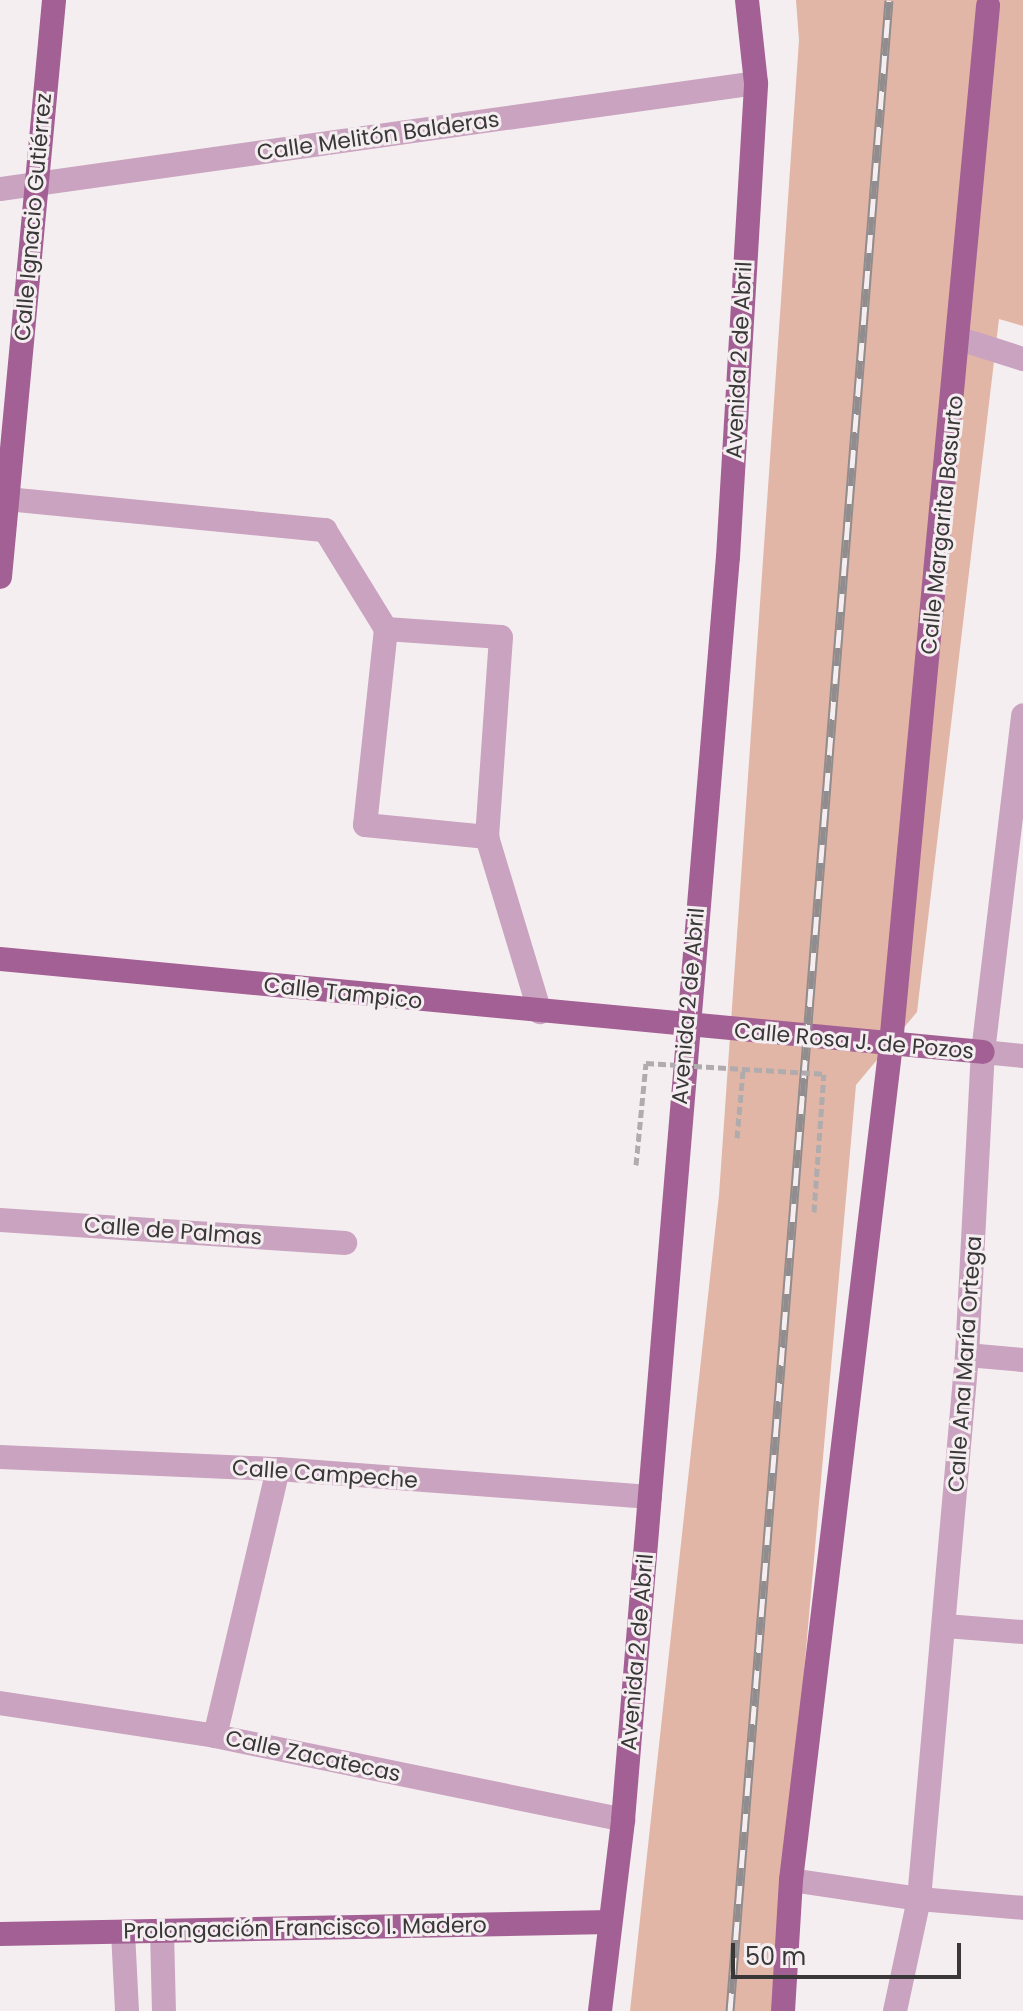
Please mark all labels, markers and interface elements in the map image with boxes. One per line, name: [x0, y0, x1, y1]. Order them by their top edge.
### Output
street label: Calle Ignacio Gutiérrez: [9, 92, 57, 342]
street label: Calle Melitón Balderas: [255, 106, 501, 166]
street label: Avenida 2 de Abril: [721, 261, 757, 459]
street label: Calle Margarita Basurto: [915, 394, 969, 656]
street label: Avenida 2 de Abril: [666, 906, 710, 1106]
street label: Calle Tampico: [262, 972, 424, 1014]
street label: Calle Rosa J. de Pozos: [733, 1017, 975, 1065]
street label: Calle de Palmas: [83, 1212, 263, 1250]
street label: Calle Ana María Ortega: [943, 1235, 987, 1493]
street label: Calle Campeche: [231, 1454, 419, 1494]
street label: Avenida 2 de Abril: [615, 1552, 659, 1752]
street label: Calle Zacatecas: [223, 1725, 403, 1787]
street label: Prolongación Francisco I. Madero: [123, 1912, 487, 1944]
scale bar: [735, 1927, 965, 1977]
text: 50 m: [745, 1940, 806, 1973]

